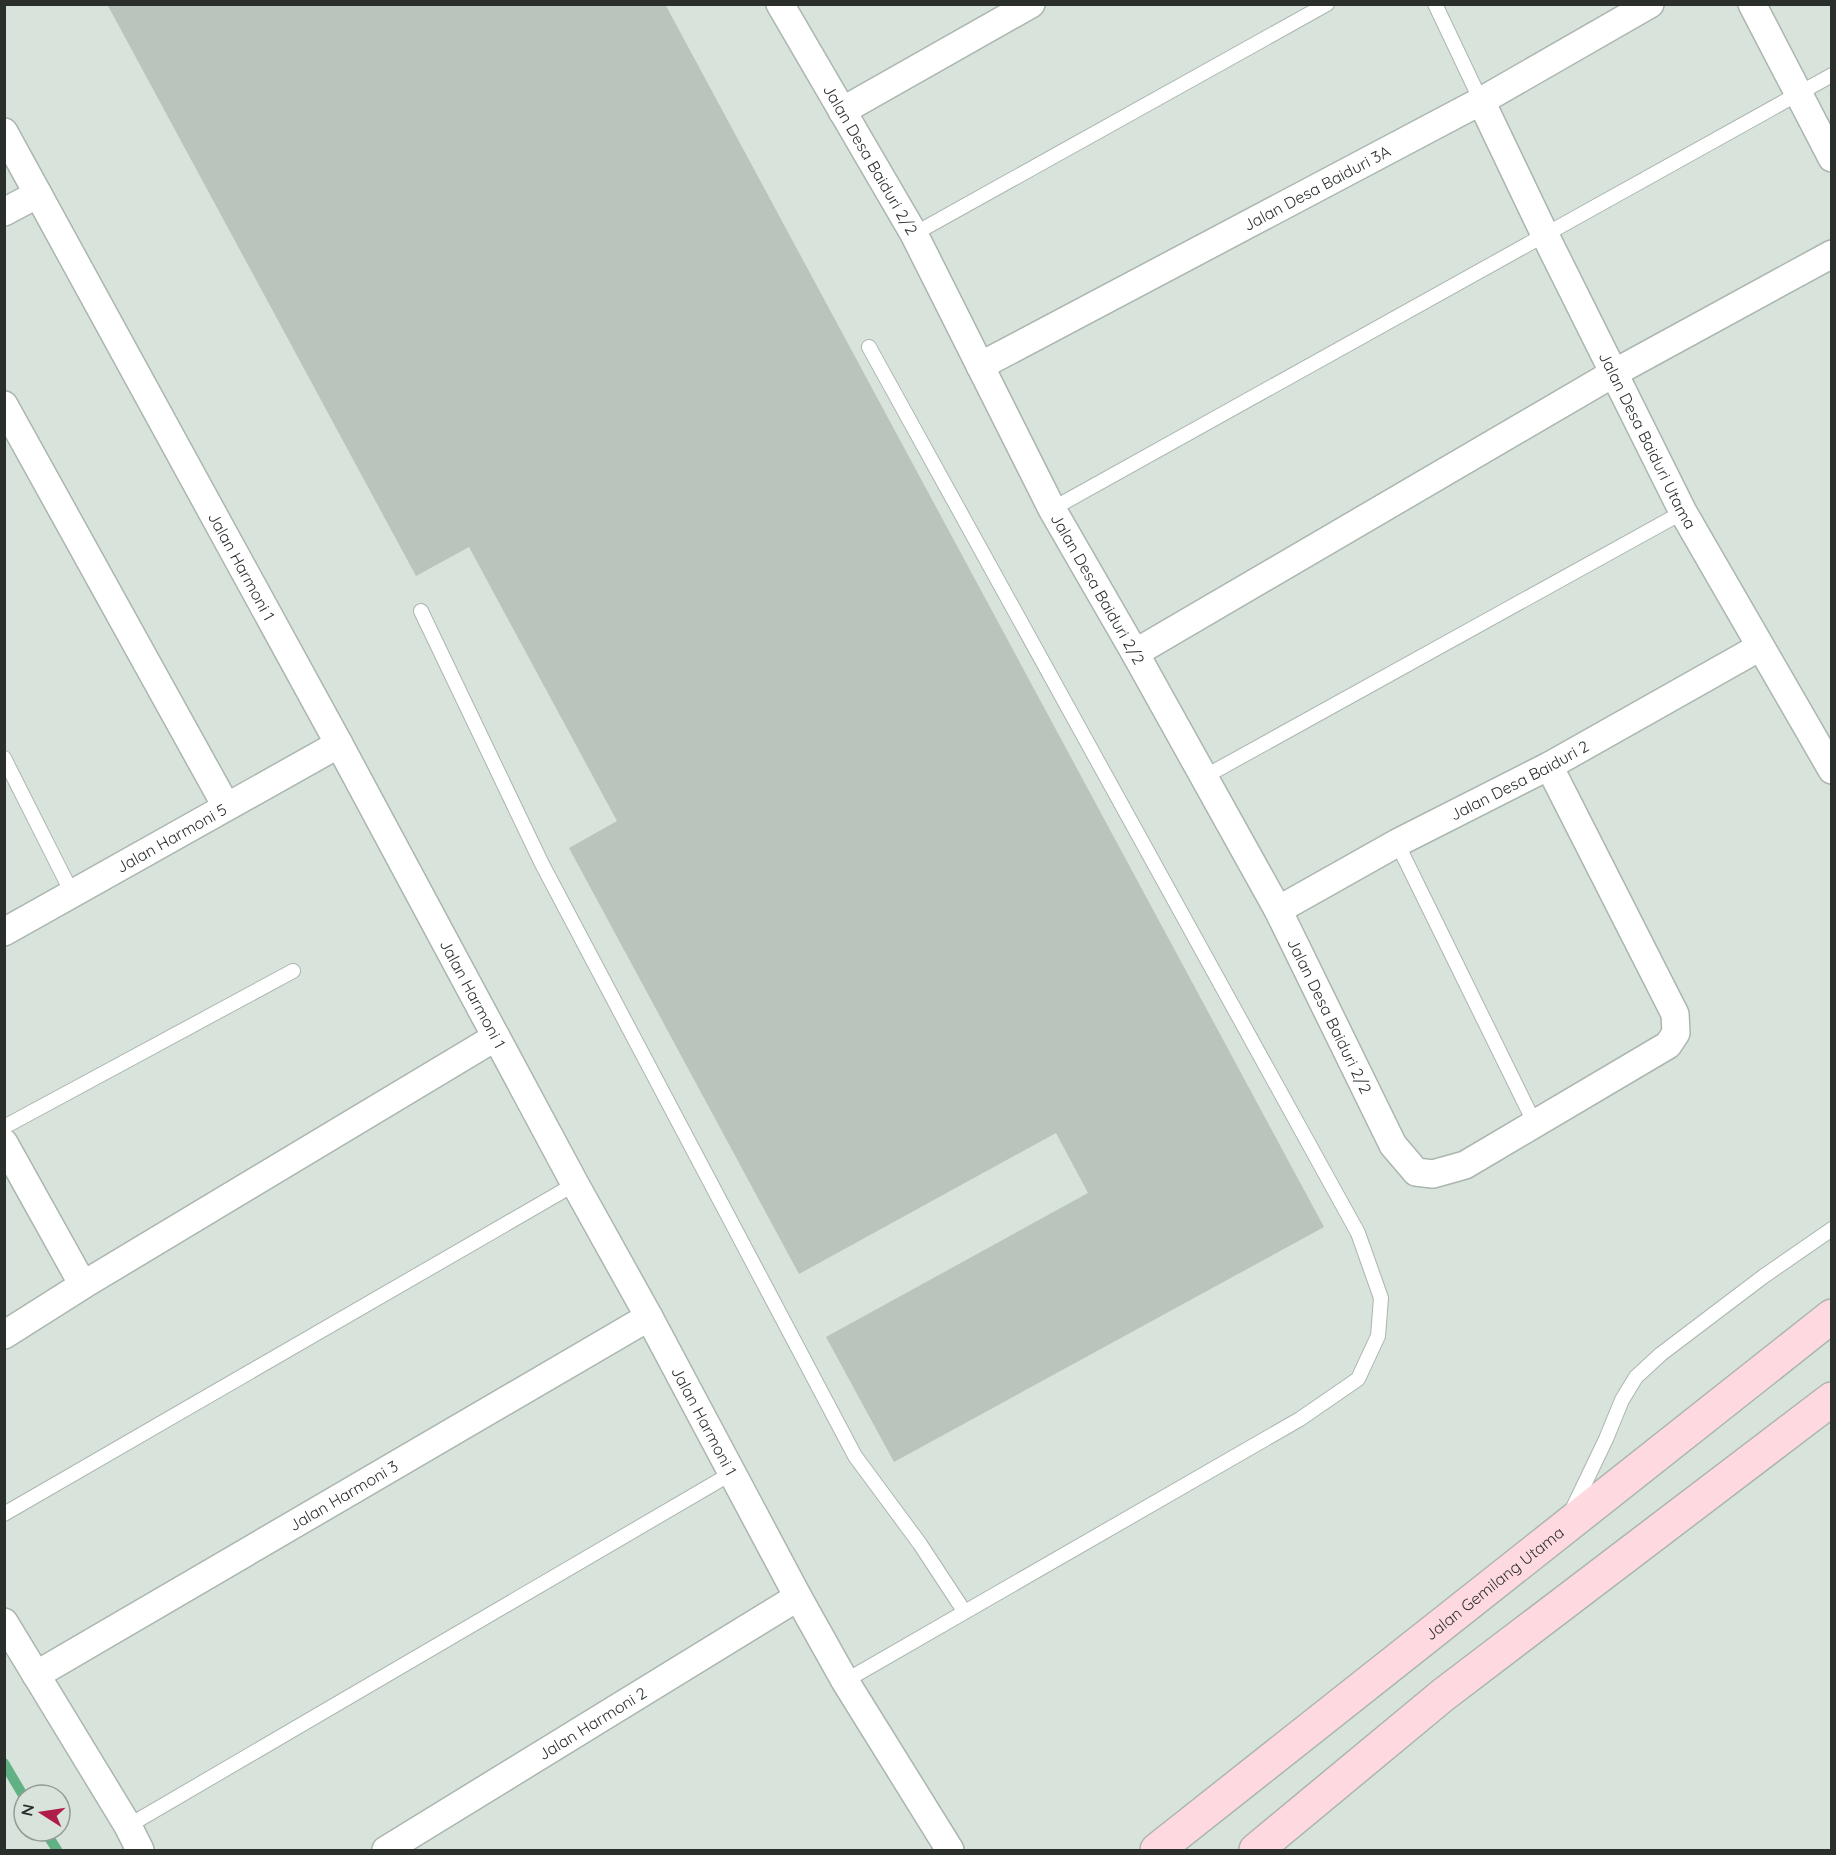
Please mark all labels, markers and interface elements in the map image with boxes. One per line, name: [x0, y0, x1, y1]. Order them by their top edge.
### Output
street label: Jalan Desa Baiduri 2/2: [819, 81, 922, 239]
street label: Jalan Desa Baiduri 3A: [1240, 141, 1394, 235]
street label: Jalan Desa Baiduri Utama: [1595, 348, 1701, 533]
street label: Jalan Harmoni 1: [204, 509, 279, 624]
street label: Jalan Desa Baiduri 2/2: [1047, 510, 1149, 668]
street label: Jalan Desa Baiduri 2: [1446, 736, 1592, 825]
street label: Jalan Harmoni 5: [113, 799, 230, 877]
street label: Jalan Desa Baiduri 2/2: [1283, 935, 1376, 1097]
street label: Jalan Harmoni 1: [436, 936, 510, 1052]
street label: Jalan Harmoni 1: [667, 1363, 741, 1479]
street label: Jalan Harmoni 3: [285, 1456, 402, 1535]
street label: Jalan Gemilang Utama: [1421, 1522, 1568, 1644]
street label: Jalan Harmoni 2: [534, 1682, 650, 1764]
north arrow: [12, 1783, 72, 1843]
text: N: [16, 1802, 38, 1818]

